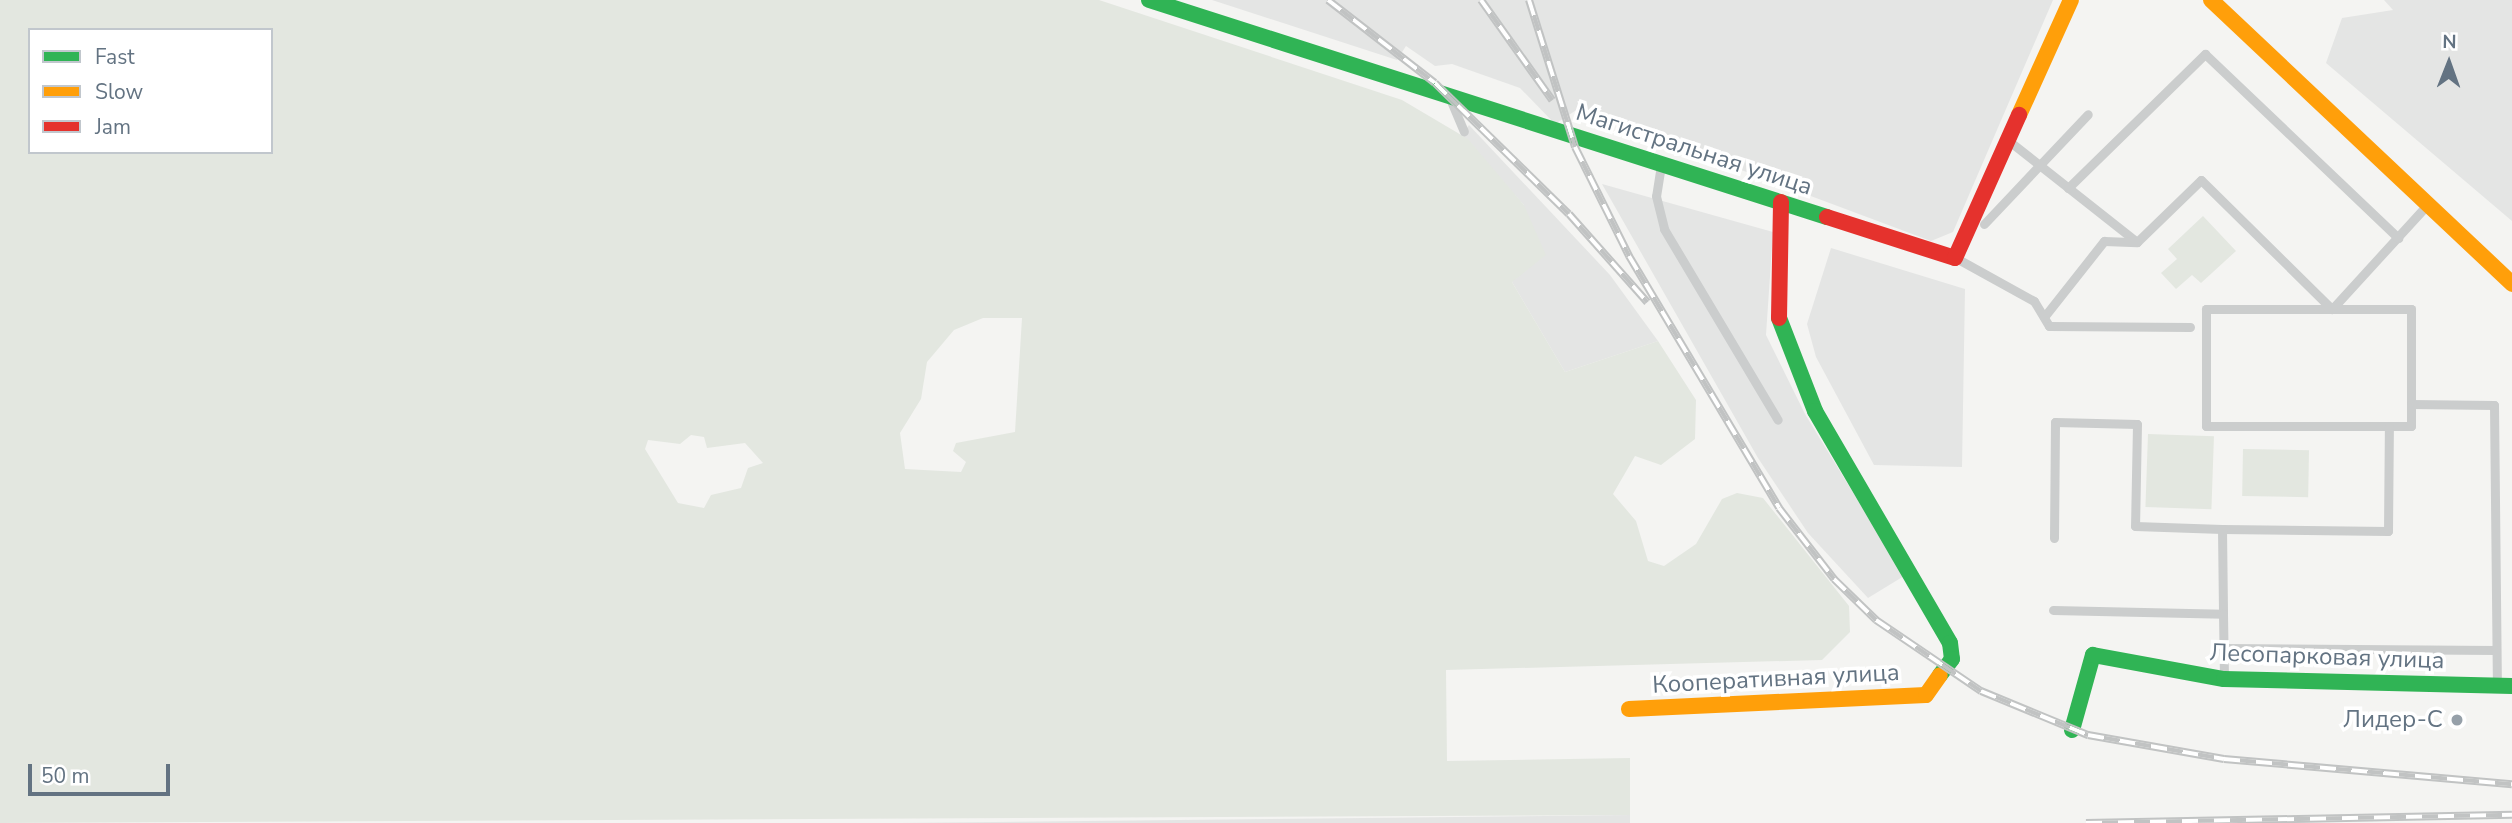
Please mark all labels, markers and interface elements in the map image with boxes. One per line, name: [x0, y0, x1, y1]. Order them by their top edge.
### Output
legend: [28, 28, 273, 154]
north arrow: [2414, 28, 2484, 98]
text: N: [2442, 29, 2457, 55]
text: Fast: [95, 43, 135, 71]
text: Slow: [95, 78, 143, 106]
street label: Магистральная улица: [1572, 98, 1816, 202]
text: Jam: [95, 113, 131, 141]
street label: Лесопарковая улица: [2209, 639, 2445, 675]
street label: Кооперативная улица: [1652, 658, 1900, 700]
place label: Лидер-С: [2343, 706, 2443, 734]
marker: Лидер-С: [2449, 712, 2465, 728]
scale bar: [32, 750, 173, 794]
text: 50 m: [41, 762, 90, 790]

